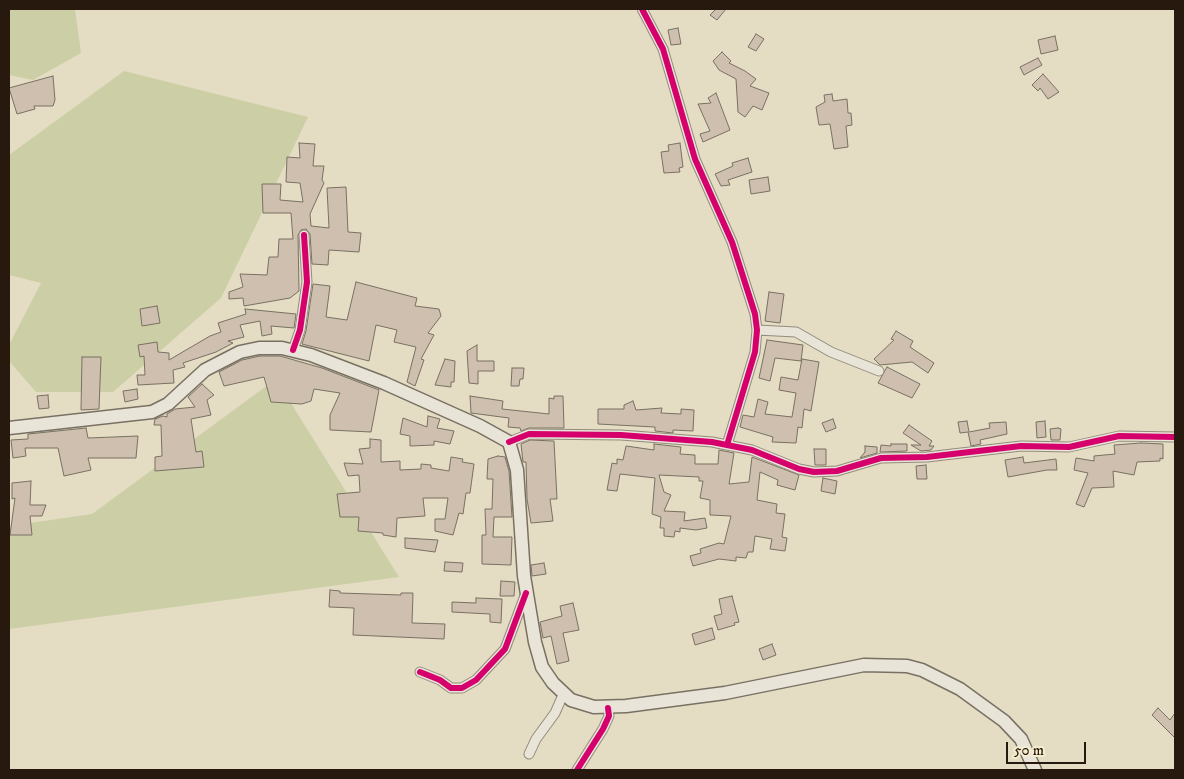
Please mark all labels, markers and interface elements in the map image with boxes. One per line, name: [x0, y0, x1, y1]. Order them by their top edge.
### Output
scale bar: [1009, 732, 1089, 764]
text: 50 m: [1014, 741, 1044, 760]

